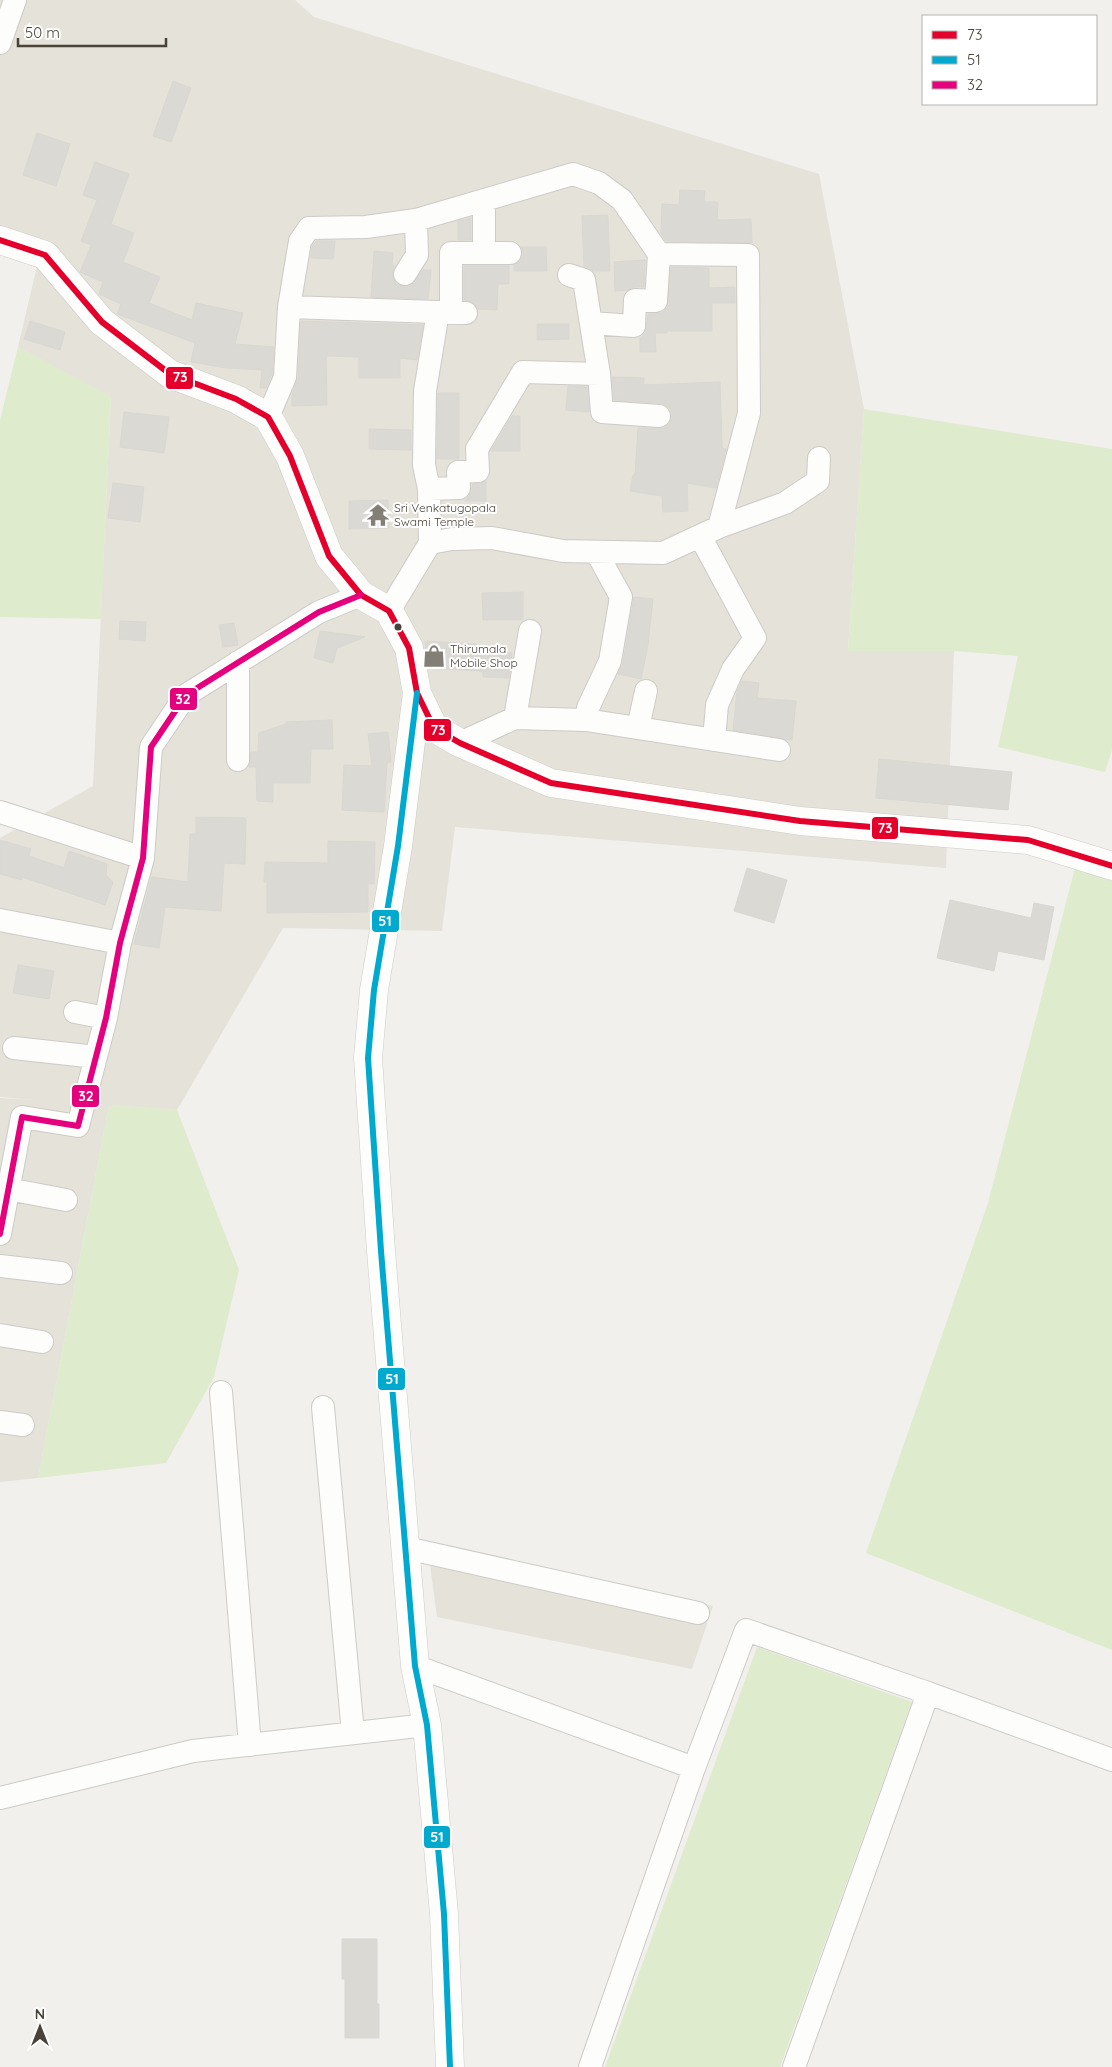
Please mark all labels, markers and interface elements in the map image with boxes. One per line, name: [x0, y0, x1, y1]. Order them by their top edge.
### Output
scale bar: [18, 15, 165, 47]
legend: [922, 15, 1097, 105]
text: 50 m: [25, 23, 60, 42]
text: 73: [967, 25, 983, 44]
text: 51: [967, 50, 981, 69]
text: 32: [967, 75, 983, 94]
line badge: 73: [165, 366, 194, 390]
text: 73: [172, 368, 188, 386]
place label: Sri Venkatugopala Swami Temple: [394, 500, 496, 529]
temple icon: Sri Venkatugopala Swami Temple: [365, 502, 391, 528]
unlabelled marker: [393, 622, 403, 632]
place label: Thirumala Mobile Shop: [450, 641, 518, 670]
shop icon: Thirumala Mobile Shop: [421, 643, 447, 669]
line badge: 32: [169, 687, 198, 711]
text: 32: [175, 690, 191, 708]
line badge: 73: [423, 718, 452, 742]
text: 73: [430, 721, 446, 739]
line badge: 73: [871, 816, 899, 840]
text: 73: [877, 819, 893, 837]
line badge: 51: [371, 909, 400, 933]
text: 51: [378, 912, 392, 930]
line badge: 32: [71, 1084, 100, 1108]
text: 32: [78, 1087, 94, 1105]
line badge: 51: [377, 1367, 406, 1391]
text: 51: [385, 1370, 399, 1388]
line badge: 51: [423, 1825, 451, 1849]
text: 51: [430, 1828, 444, 1846]
north arrow: [15, 2002, 65, 2052]
text: N: [35, 2005, 45, 2023]

